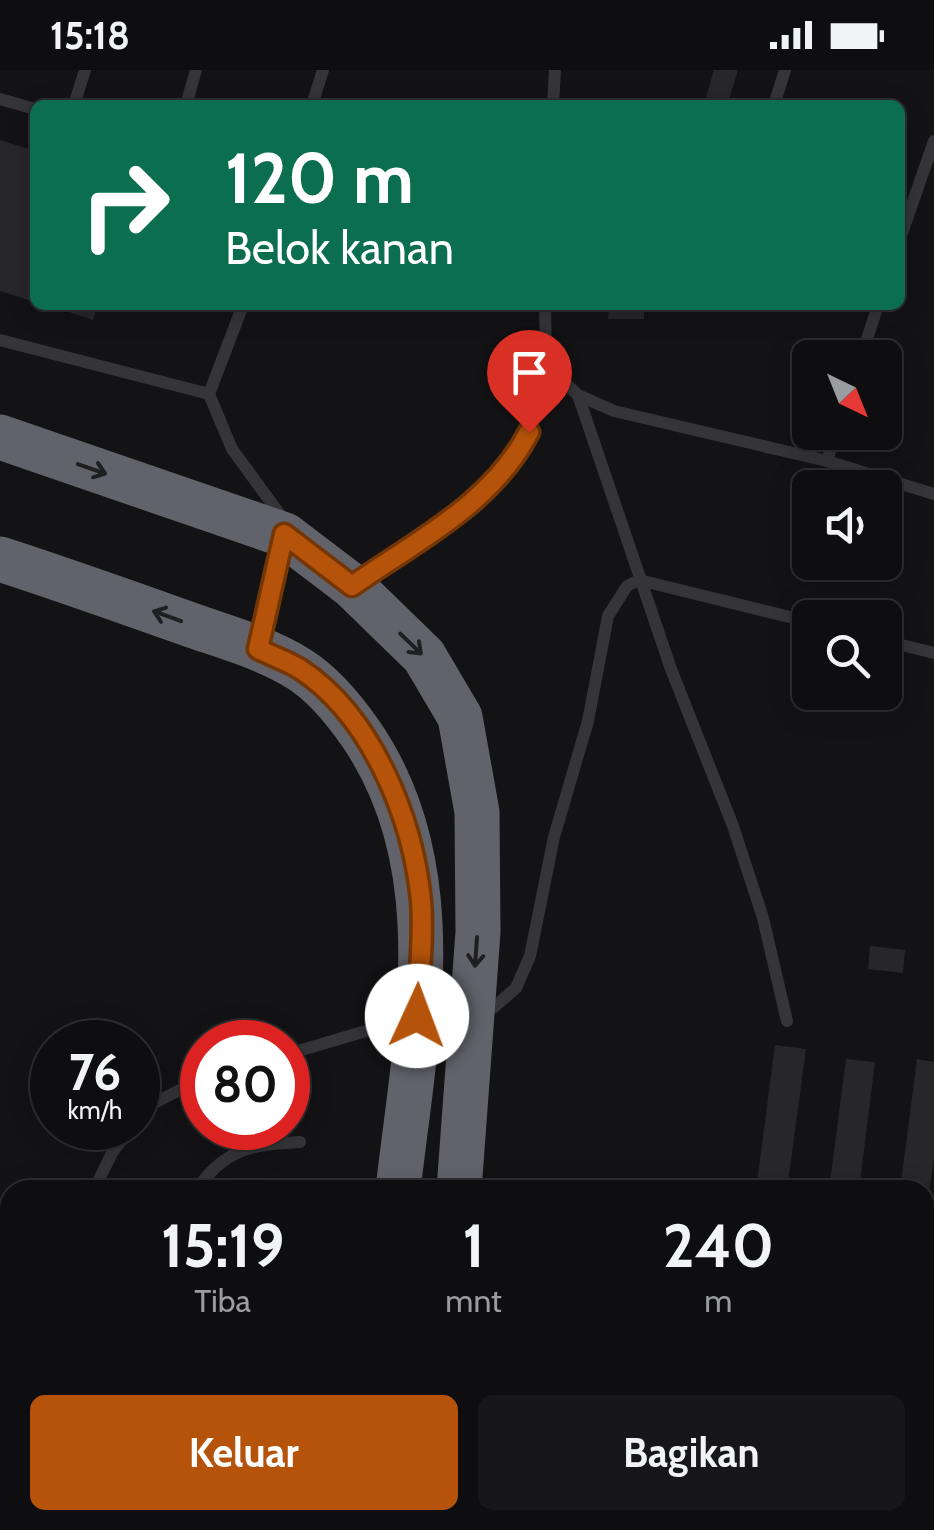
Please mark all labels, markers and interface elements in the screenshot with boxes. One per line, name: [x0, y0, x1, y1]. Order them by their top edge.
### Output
text: 15:18: [50, 12, 130, 59]
text: 120 m: [225, 135, 414, 221]
icon: right: [60, 140, 190, 270]
text: Belok kanan: [225, 221, 454, 275]
pin: [487, 330, 572, 433]
north arrow: [792, 340, 902, 450]
map controls: [792, 340, 902, 710]
icon: arrive: [502, 345, 557, 400]
one-way arrow: [76, 461, 108, 479]
button: sound: [792, 470, 902, 580]
button: search: [792, 600, 902, 710]
one-way arrow: [152, 606, 183, 624]
one-way arrow: [399, 632, 423, 656]
one-way arrow: [467, 935, 486, 968]
position arrow: [365, 964, 469, 1068]
speed limit sign: 80: [180, 1020, 310, 1150]
text: 76: [69, 1042, 121, 1103]
text: km/h: [68, 1095, 122, 1125]
text: 15:19: [161, 1209, 284, 1282]
text: 1: [463, 1209, 485, 1282]
text: 240: [663, 1209, 774, 1282]
text: Tiba: [194, 1281, 251, 1320]
text: mnt: [445, 1281, 502, 1320]
text: m: [704, 1281, 732, 1320]
button: Keluar: [30, 1395, 458, 1510]
button: Bagikan: [478, 1395, 905, 1510]

